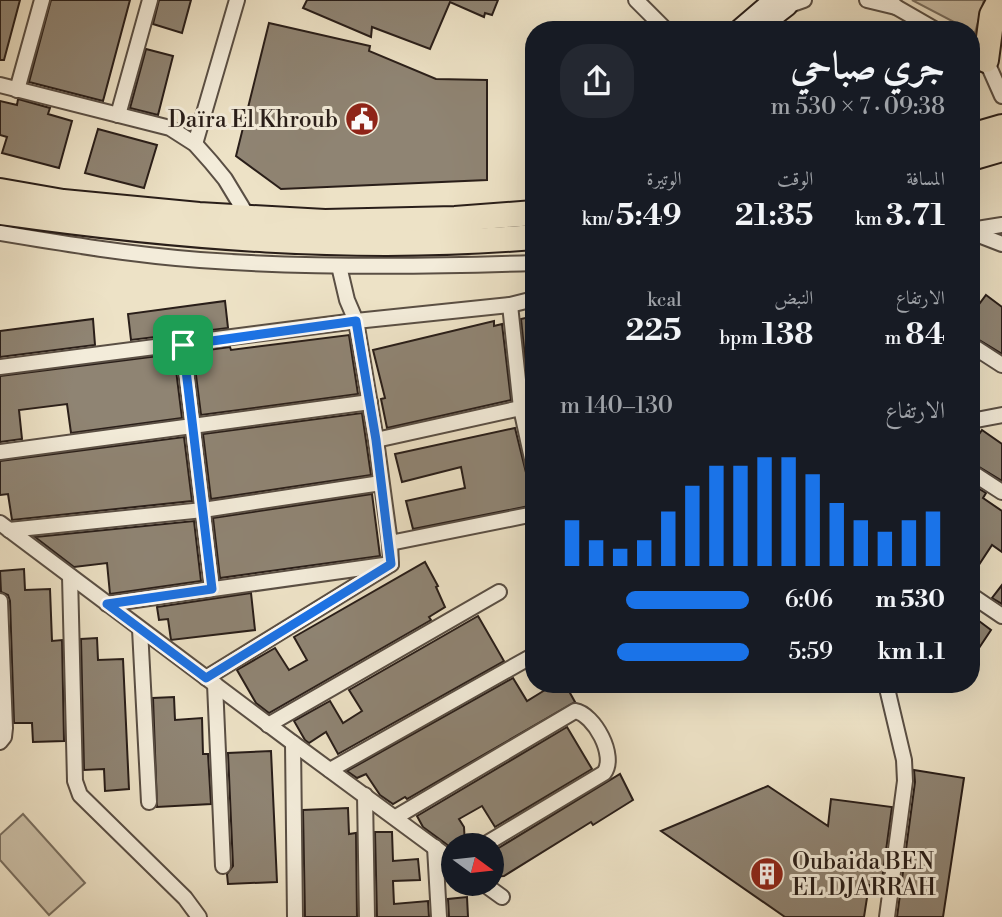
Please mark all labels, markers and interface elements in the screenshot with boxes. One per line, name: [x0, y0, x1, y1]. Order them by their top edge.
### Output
text: جري صباحي: [791, 43, 945, 90]
button: share: [560, 44, 634, 118]
text: 09:38 · 7 × 530 m: [771, 93, 945, 121]
public building icon: Daïra El Khroub: [343, 100, 381, 138]
place label: Daïra El Khroub: [168, 106, 338, 134]
text: الوتيرة: [647, 167, 682, 191]
text: الوقت: [777, 167, 813, 191]
text: المسافة: [906, 167, 945, 191]
text: 5:49: [616, 197, 682, 235]
text: 21:35: [735, 197, 813, 235]
text: 3.71: [886, 197, 945, 235]
text: /km: [582, 207, 616, 231]
text: km: [855, 207, 886, 231]
text: النبض: [774, 286, 813, 310]
text: الارتفاع: [896, 286, 945, 310]
text: kcal: [647, 288, 682, 312]
text: 225: [626, 312, 682, 350]
pin: [153, 315, 213, 375]
text: 138: [762, 316, 813, 354]
text: 84: [905, 316, 945, 354]
icon: arrive: [164, 326, 202, 364]
text: bpm: [719, 326, 762, 350]
text: m: [885, 326, 905, 350]
text: 130–140 m: [560, 392, 673, 420]
text: الارتفاع: [885, 397, 945, 425]
text: 6:06: [785, 586, 833, 614]
text: 530 m: [876, 586, 945, 614]
text: 5:59: [789, 638, 833, 666]
text: 1.1 km: [877, 638, 945, 666]
north arrow: [441, 833, 504, 896]
map controls: [441, 833, 504, 896]
place label: Oubaida BEN EL DJARRAH: [792, 848, 937, 902]
building icon: Oubaida BEN EL DJARRAH: [748, 855, 786, 893]

